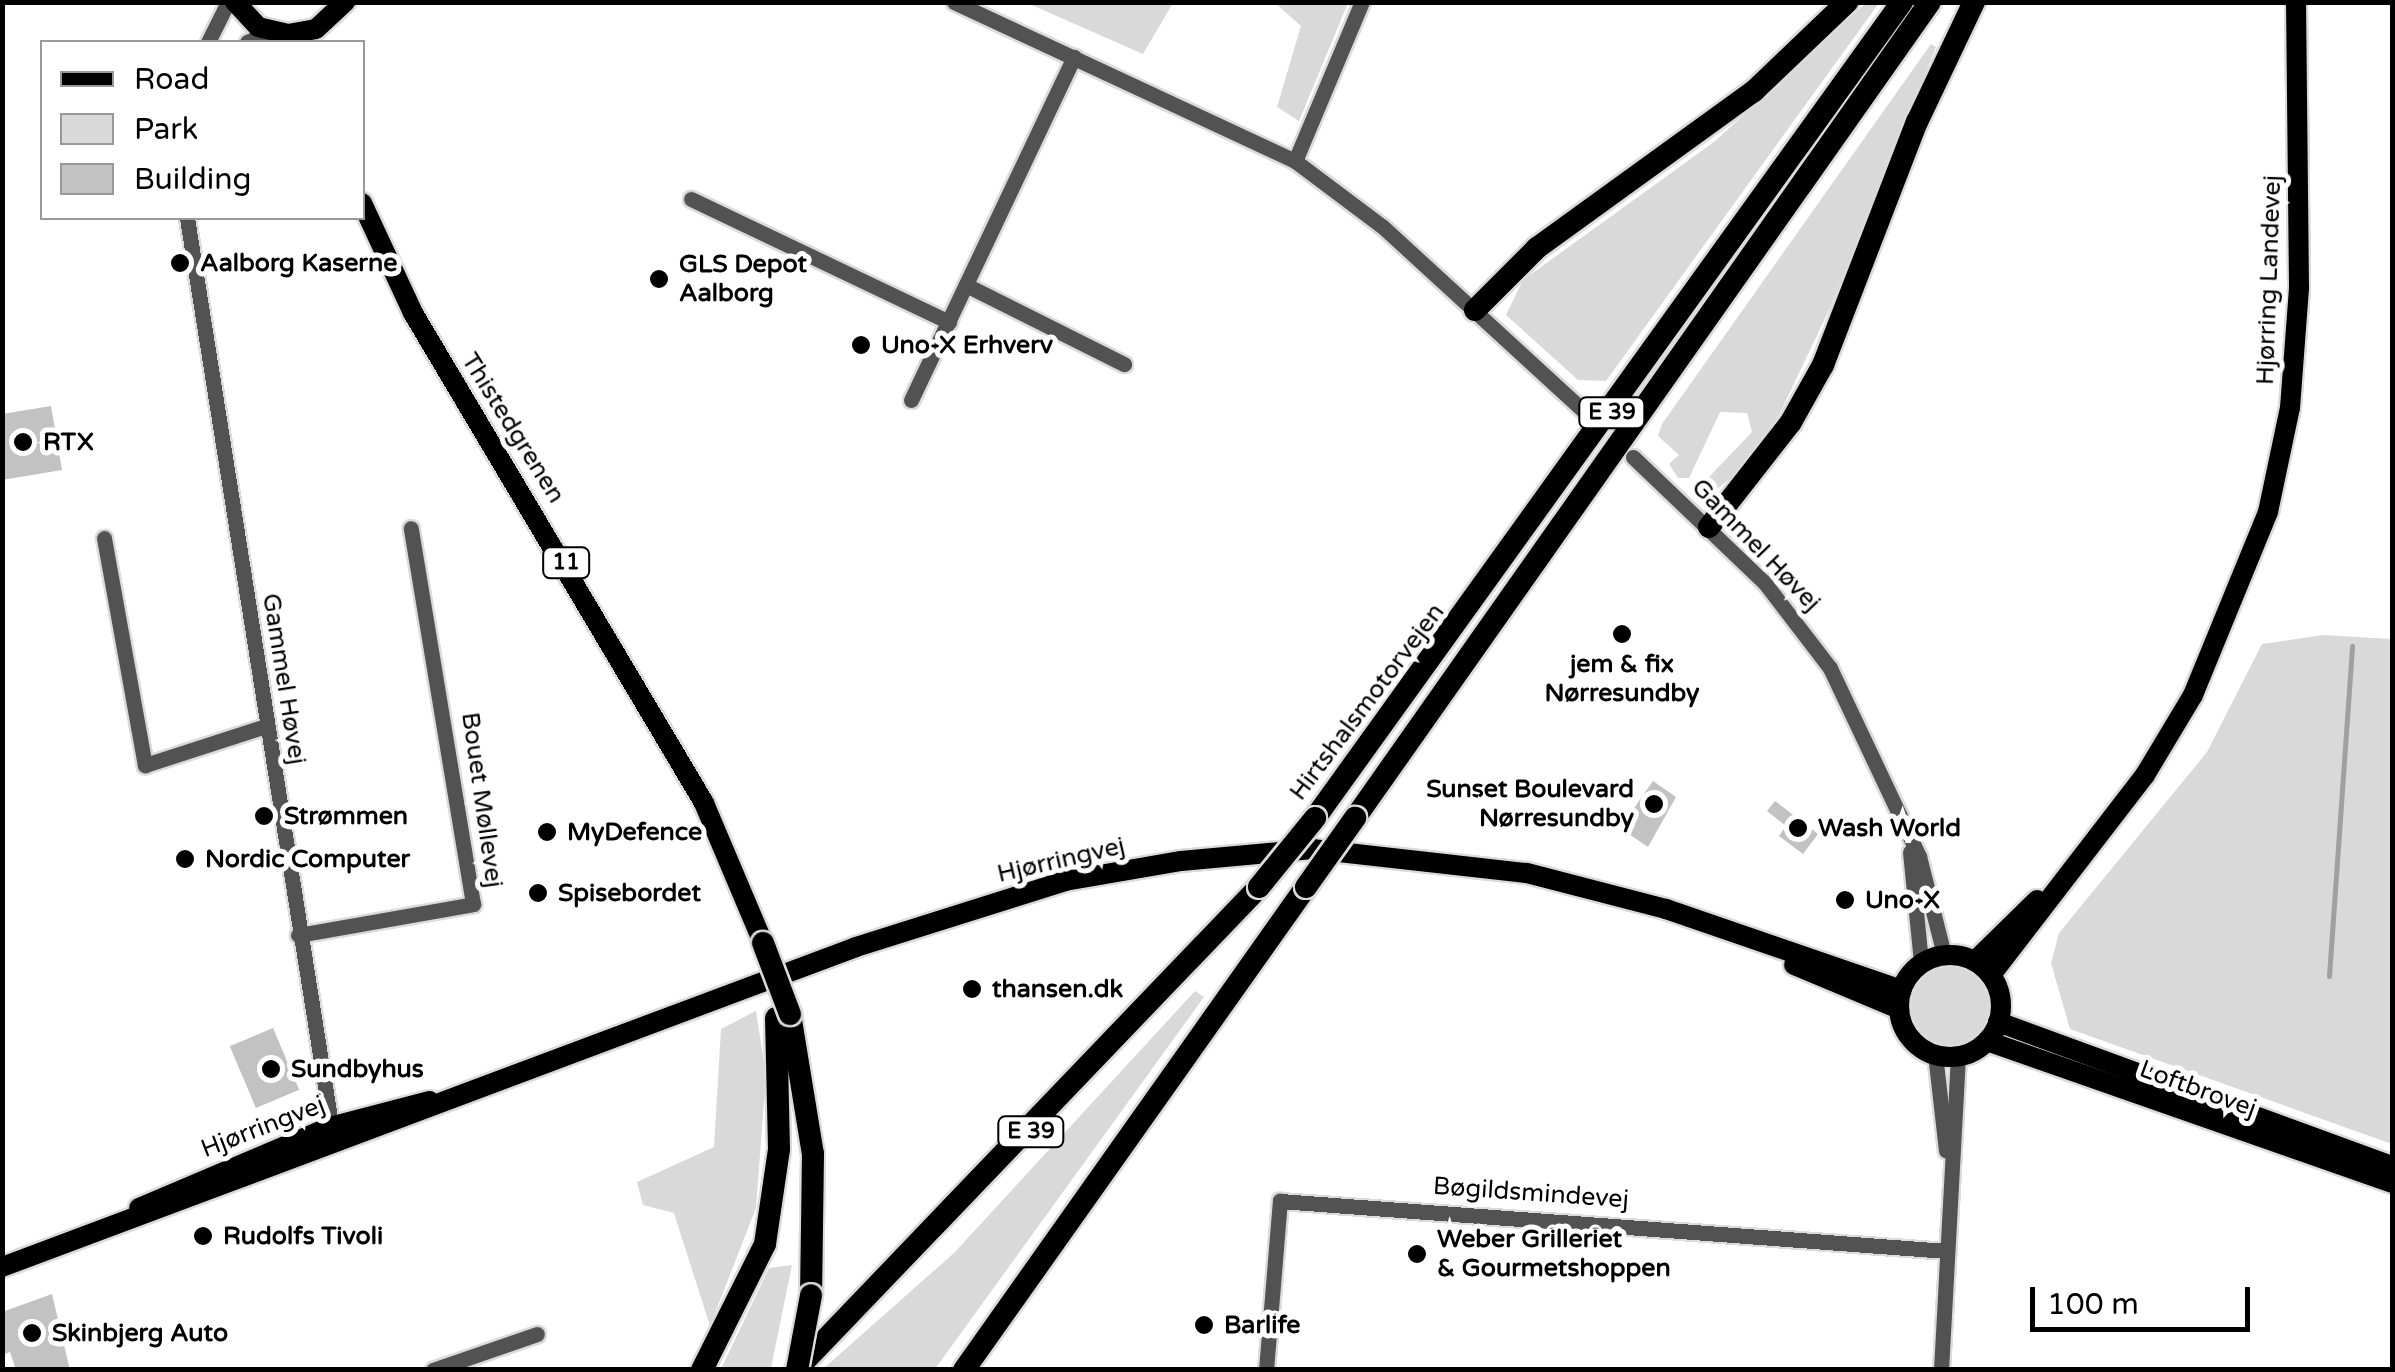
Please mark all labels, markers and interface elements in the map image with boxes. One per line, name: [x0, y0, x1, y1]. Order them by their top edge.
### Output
legend: [40, 40, 365, 220]
text: Road: [134, 61, 209, 98]
text: Park: [134, 111, 198, 148]
text: Building: [134, 161, 251, 198]
street label: Hjørring Landevej: [2250, 174, 2288, 386]
place label: Aalborg Kaserne: [200, 248, 397, 278]
place label: GLS Depot Aalborg: [679, 250, 807, 309]
marker: Aalborg Kaserne: [169, 252, 191, 274]
marker: GLS Depot Aalborg: [648, 268, 670, 290]
place label: Uno-X Erhverv: [881, 330, 1053, 360]
marker: Uno-X Erhverv: [850, 334, 872, 356]
street label: Thistedgrenen: [455, 347, 571, 509]
road number: E 39: [1577, 396, 1647, 430]
place label: RTX: [43, 427, 94, 457]
marker: RTX: [12, 431, 34, 453]
street label: Gammel Høvej: [1685, 472, 1827, 618]
road number: 11: [541, 546, 591, 580]
street label: Gammel Høvej: [256, 591, 312, 767]
street label: Hirtshalsmotorvejen: [1283, 598, 1451, 806]
marker: jem & fix Nørresundby: [1611, 623, 1633, 645]
place label: jem & fix Nørresundby: [1544, 650, 1700, 709]
street label: Bouet Møllevej: [455, 710, 509, 890]
place label: Sunset Boulevard Nørresundby: [1426, 775, 1634, 834]
marker: Sunset Boulevard Nørresundby: [1643, 793, 1665, 815]
place label: Strømmen: [284, 801, 408, 831]
marker: Strømmen: [253, 805, 275, 827]
place label: Wash World: [1818, 813, 1961, 843]
place label: MyDefence: [567, 817, 702, 847]
marker: Wash World: [1787, 817, 1809, 839]
marker: MyDefence: [536, 821, 558, 843]
street label: Hjørringvej: [994, 831, 1128, 889]
place label: Nordic Computer: [205, 844, 410, 874]
marker: Nordic Computer: [174, 848, 196, 870]
place label: Spisebordet: [558, 878, 701, 908]
marker: Spisebordet: [527, 882, 549, 904]
place label: Uno-X: [1865, 885, 1940, 915]
marker: Uno-X: [1834, 889, 1856, 911]
place label: thansen.dk: [992, 974, 1123, 1004]
marker: thansen.dk: [961, 978, 983, 1000]
place label: Sundbyhus: [291, 1054, 424, 1084]
street label: Loftbrovej: [2136, 1054, 2260, 1124]
marker: Sundbyhus: [260, 1058, 282, 1080]
street label: Hjørringvej: [197, 1090, 329, 1164]
road number: E 39: [996, 1115, 1066, 1149]
street label: Bøgildsmindevej: [1432, 1171, 1630, 1215]
place label: Rudolfs Tivoli: [223, 1221, 383, 1251]
marker: Rudolfs Tivoli: [192, 1225, 214, 1247]
place label: Weber Grilleriet & Gourmetshoppen: [1437, 1225, 1671, 1284]
marker: Weber Grilleriet & Gourmetshoppen: [1406, 1243, 1428, 1265]
scale bar: [2035, 1267, 2255, 1329]
text: 100 m: [2047, 1286, 2139, 1323]
place label: Barlife: [1224, 1310, 1300, 1340]
marker: Barlife: [1193, 1314, 1215, 1336]
place label: Skinbjerg Auto: [52, 1318, 228, 1348]
marker: Skinbjerg Auto: [21, 1322, 43, 1344]

